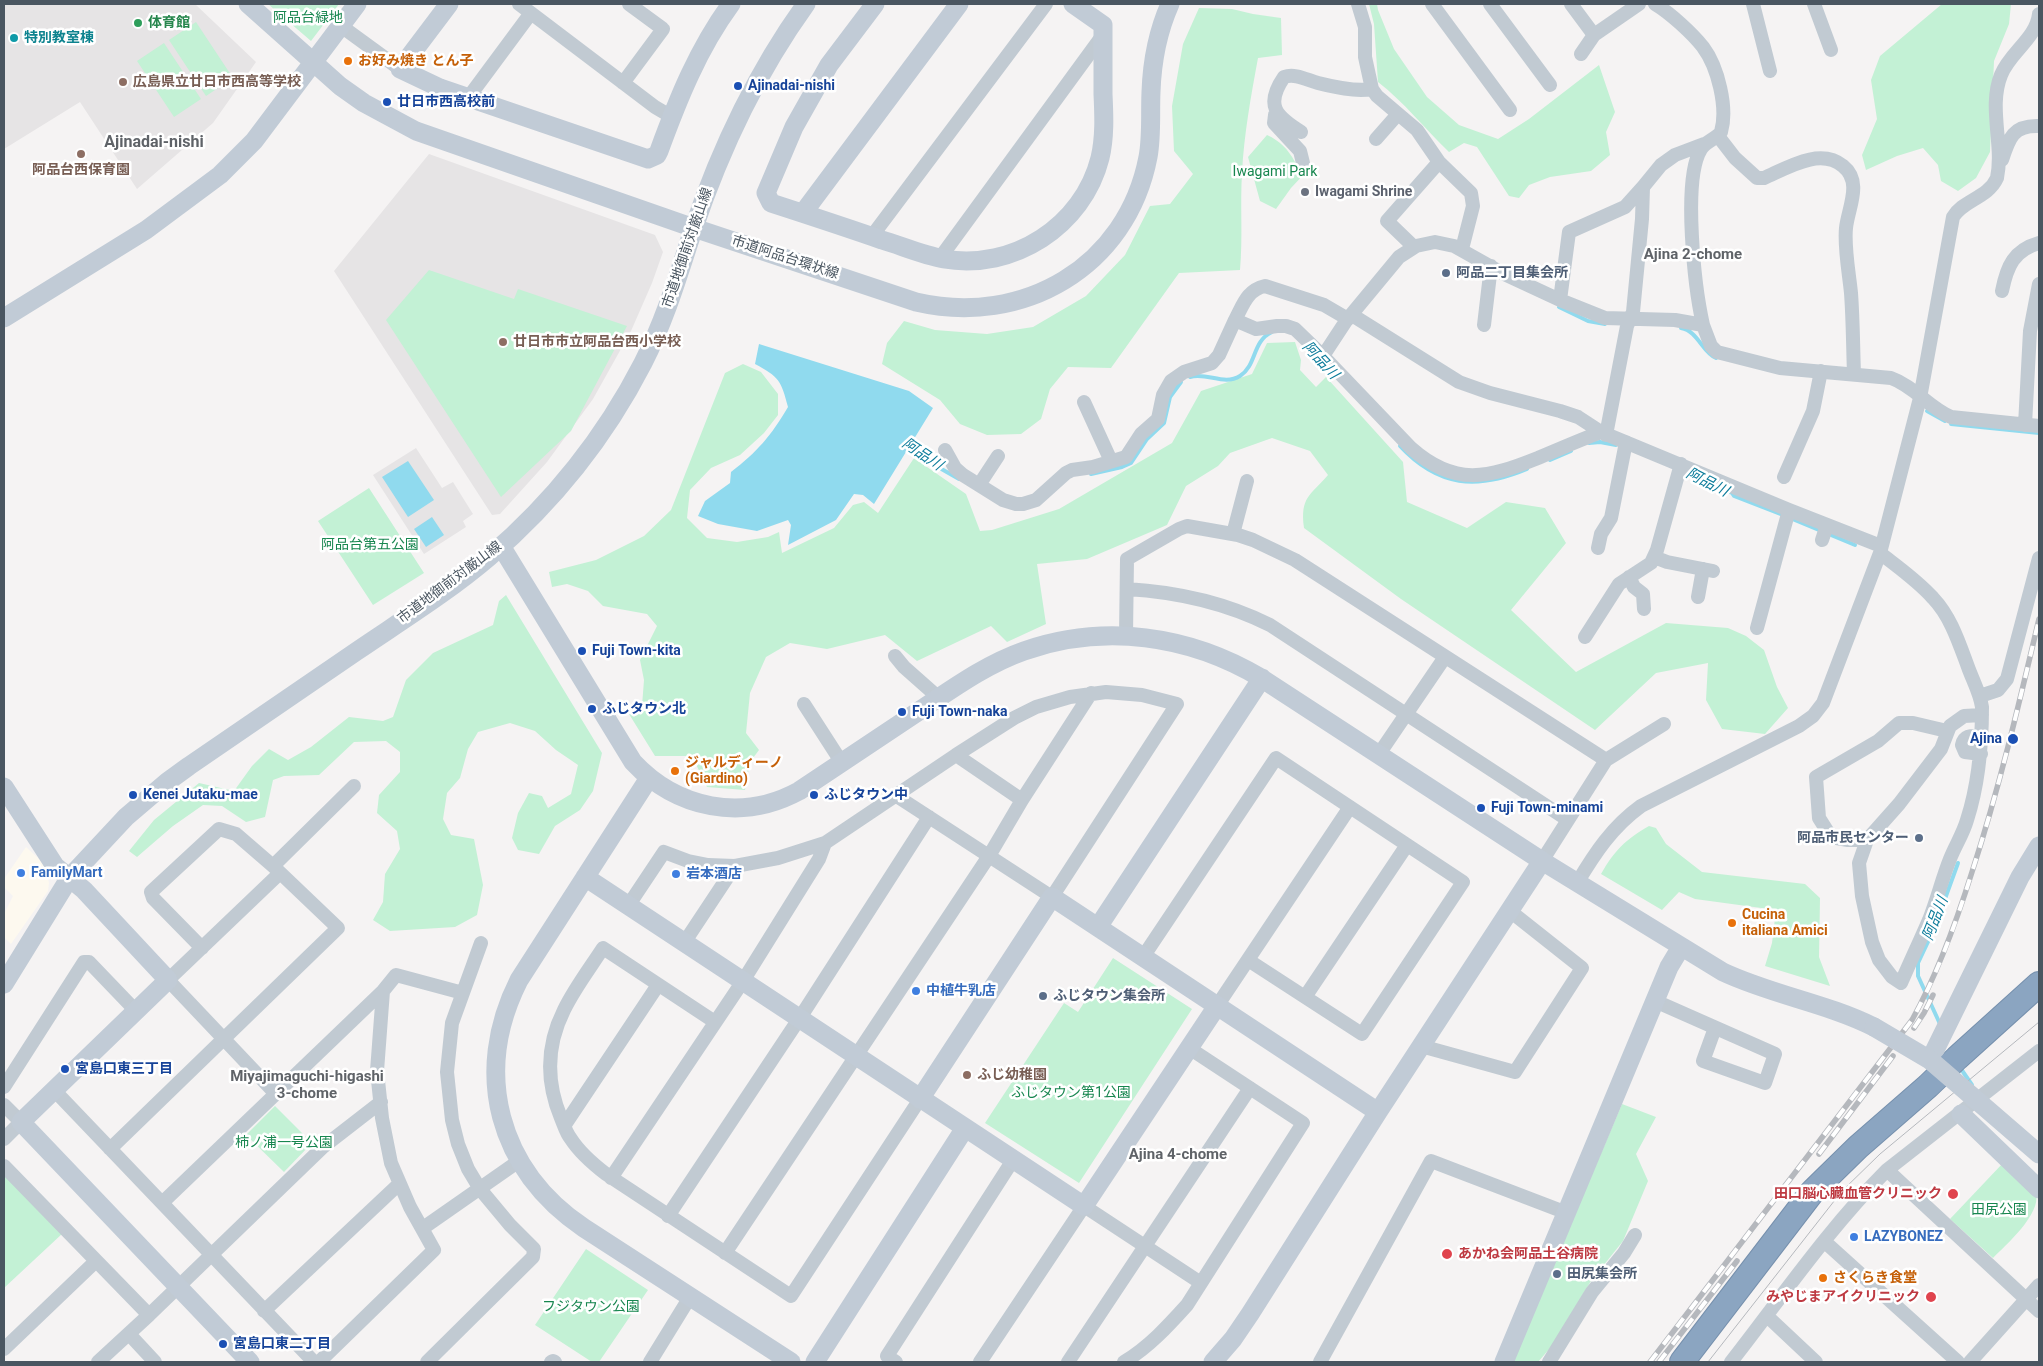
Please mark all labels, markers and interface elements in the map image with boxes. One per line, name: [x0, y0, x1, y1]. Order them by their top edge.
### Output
park label: 阿品台緑地: [273, 10, 343, 26]
place label: 体育館: [148, 15, 190, 31]
marker: 体育館: [132, 17, 144, 29]
place label: 特別教室棟: [24, 30, 94, 46]
marker: 特別教室棟: [8, 32, 20, 44]
place label: お好み焼き とん子: [358, 53, 473, 69]
marker: お好み焼き とん子: [342, 55, 354, 67]
place label: 広島県立廿日市西高等学校: [133, 74, 301, 90]
marker: 広島県立廿日市西高等学校: [117, 76, 129, 88]
place label: Ajinadai-nishi: [748, 78, 835, 94]
marker: Ajinadai-nishi: [732, 80, 744, 92]
place label: 廿日市西高校前: [397, 94, 495, 110]
marker: 廿日市西高校前: [381, 96, 393, 108]
district label: Ajinadai-nishi: [104, 133, 204, 153]
marker: 阿品台西保育園: [75, 148, 87, 160]
place label: 阿品台西保育園: [32, 162, 130, 178]
park label: Iwagami Park: [1233, 164, 1317, 180]
place label: Iwagami Shrine: [1315, 184, 1412, 200]
street label: 市道地御前対厳山線: [660, 186, 716, 310]
marker: Iwagami Shrine: [1299, 186, 1311, 198]
street label: 市道阿品台環状線: [729, 233, 841, 283]
district label: Ajina 2-chome: [1644, 246, 1742, 264]
place label: 阿品二丁目集会所: [1456, 265, 1568, 281]
marker: 阿品二丁目集会所: [1440, 267, 1452, 279]
place label: 廿日市市立阿品台西小学校: [513, 334, 681, 350]
marker: 廿日市市立阿品台西小学校: [497, 336, 509, 348]
water label: 阿品川: [1298, 338, 1342, 384]
water label: 阿品川: [898, 435, 946, 475]
water label: 阿品川: [1683, 465, 1731, 501]
park label: 阿品台第五公園: [321, 537, 419, 553]
street label: 市道地御前対厳山線: [395, 538, 505, 628]
place label: Fuji Town-kita: [592, 643, 681, 659]
marker: Fuji Town-kita: [576, 645, 588, 657]
place label: ふじタウン北: [602, 701, 686, 717]
marker: ふじタウン北: [586, 703, 598, 715]
place label: Fuji Town-naka: [912, 704, 1008, 720]
marker: Fuji Town-naka: [896, 706, 908, 718]
place label: Ajina: [1970, 731, 2002, 747]
marker: Ajina: [2006, 732, 2020, 746]
place label: ジャルディーノ (Giardino): [685, 755, 783, 788]
marker: ジャルディーノ (Giardino): [669, 765, 681, 777]
place label: Kenei Jutaku-mae: [143, 787, 258, 803]
place label: ふじタウン中: [824, 787, 908, 803]
marker: Kenei Jutaku-mae: [127, 789, 139, 801]
marker: ふじタウン中: [808, 789, 820, 801]
place label: Fuji Town-minami: [1491, 800, 1603, 816]
marker: Fuji Town-minami: [1475, 802, 1487, 814]
place label: 阿品市民センター: [1797, 830, 1909, 846]
marker: 阿品市民センター: [1913, 832, 1925, 844]
place label: FamilyMart: [31, 865, 102, 881]
place label: 岩本酒店: [686, 866, 742, 882]
marker: FamilyMart: [15, 867, 27, 879]
marker: 岩本酒店: [670, 868, 682, 880]
water label: 阿品川: [1920, 895, 1952, 943]
place label: Cucina italiana Amici: [1742, 907, 1828, 940]
marker: Cucina italiana Amici: [1726, 917, 1738, 929]
place label: 中植牛乳店: [926, 983, 996, 999]
marker: 中植牛乳店: [910, 985, 922, 997]
place label: ふじタウン集会所: [1053, 988, 1165, 1004]
marker: ふじタウン集会所: [1037, 990, 1049, 1002]
place label: 宮島口東三丁目: [75, 1061, 173, 1077]
marker: 宮島口東三丁目: [59, 1063, 71, 1075]
place label: ふじ幼稚園: [977, 1067, 1047, 1083]
district label: Miyajimaguchi-higashi 3-chome: [230, 1068, 384, 1103]
marker: ふじ幼稚園: [961, 1069, 973, 1081]
park label: ふじタウン第1公園: [1011, 1085, 1131, 1101]
park label: 柿ノ浦一号公園: [235, 1135, 333, 1151]
district label: Ajina 4-chome: [1129, 1146, 1227, 1164]
place label: 田口脳心臓血管クリニック: [1774, 1186, 1942, 1202]
marker: 田口脳心臓血管クリニック: [1946, 1187, 1960, 1201]
park label: 田尻公園: [1971, 1202, 2027, 1218]
place label: LAZYBONEZ: [1864, 1229, 1943, 1245]
marker: LAZYBONEZ: [1848, 1231, 1860, 1243]
place label: あかね会阿品土谷病院: [1458, 1246, 1598, 1262]
marker: あかね会阿品土谷病院: [1440, 1247, 1454, 1261]
place label: 田尻集会所: [1567, 1266, 1637, 1282]
marker: 田尻集会所: [1551, 1268, 1563, 1280]
place label: さくらき食堂: [1833, 1270, 1917, 1286]
marker: さくらき食堂: [1817, 1272, 1829, 1284]
place label: みやじまアイクリニック: [1766, 1289, 1920, 1305]
marker: みやじまアイクリニック: [1924, 1290, 1938, 1304]
park label: フジタウン公園: [542, 1299, 640, 1315]
place label: 宮島口東二丁目: [233, 1336, 331, 1352]
marker: 宮島口東二丁目: [217, 1338, 229, 1350]

